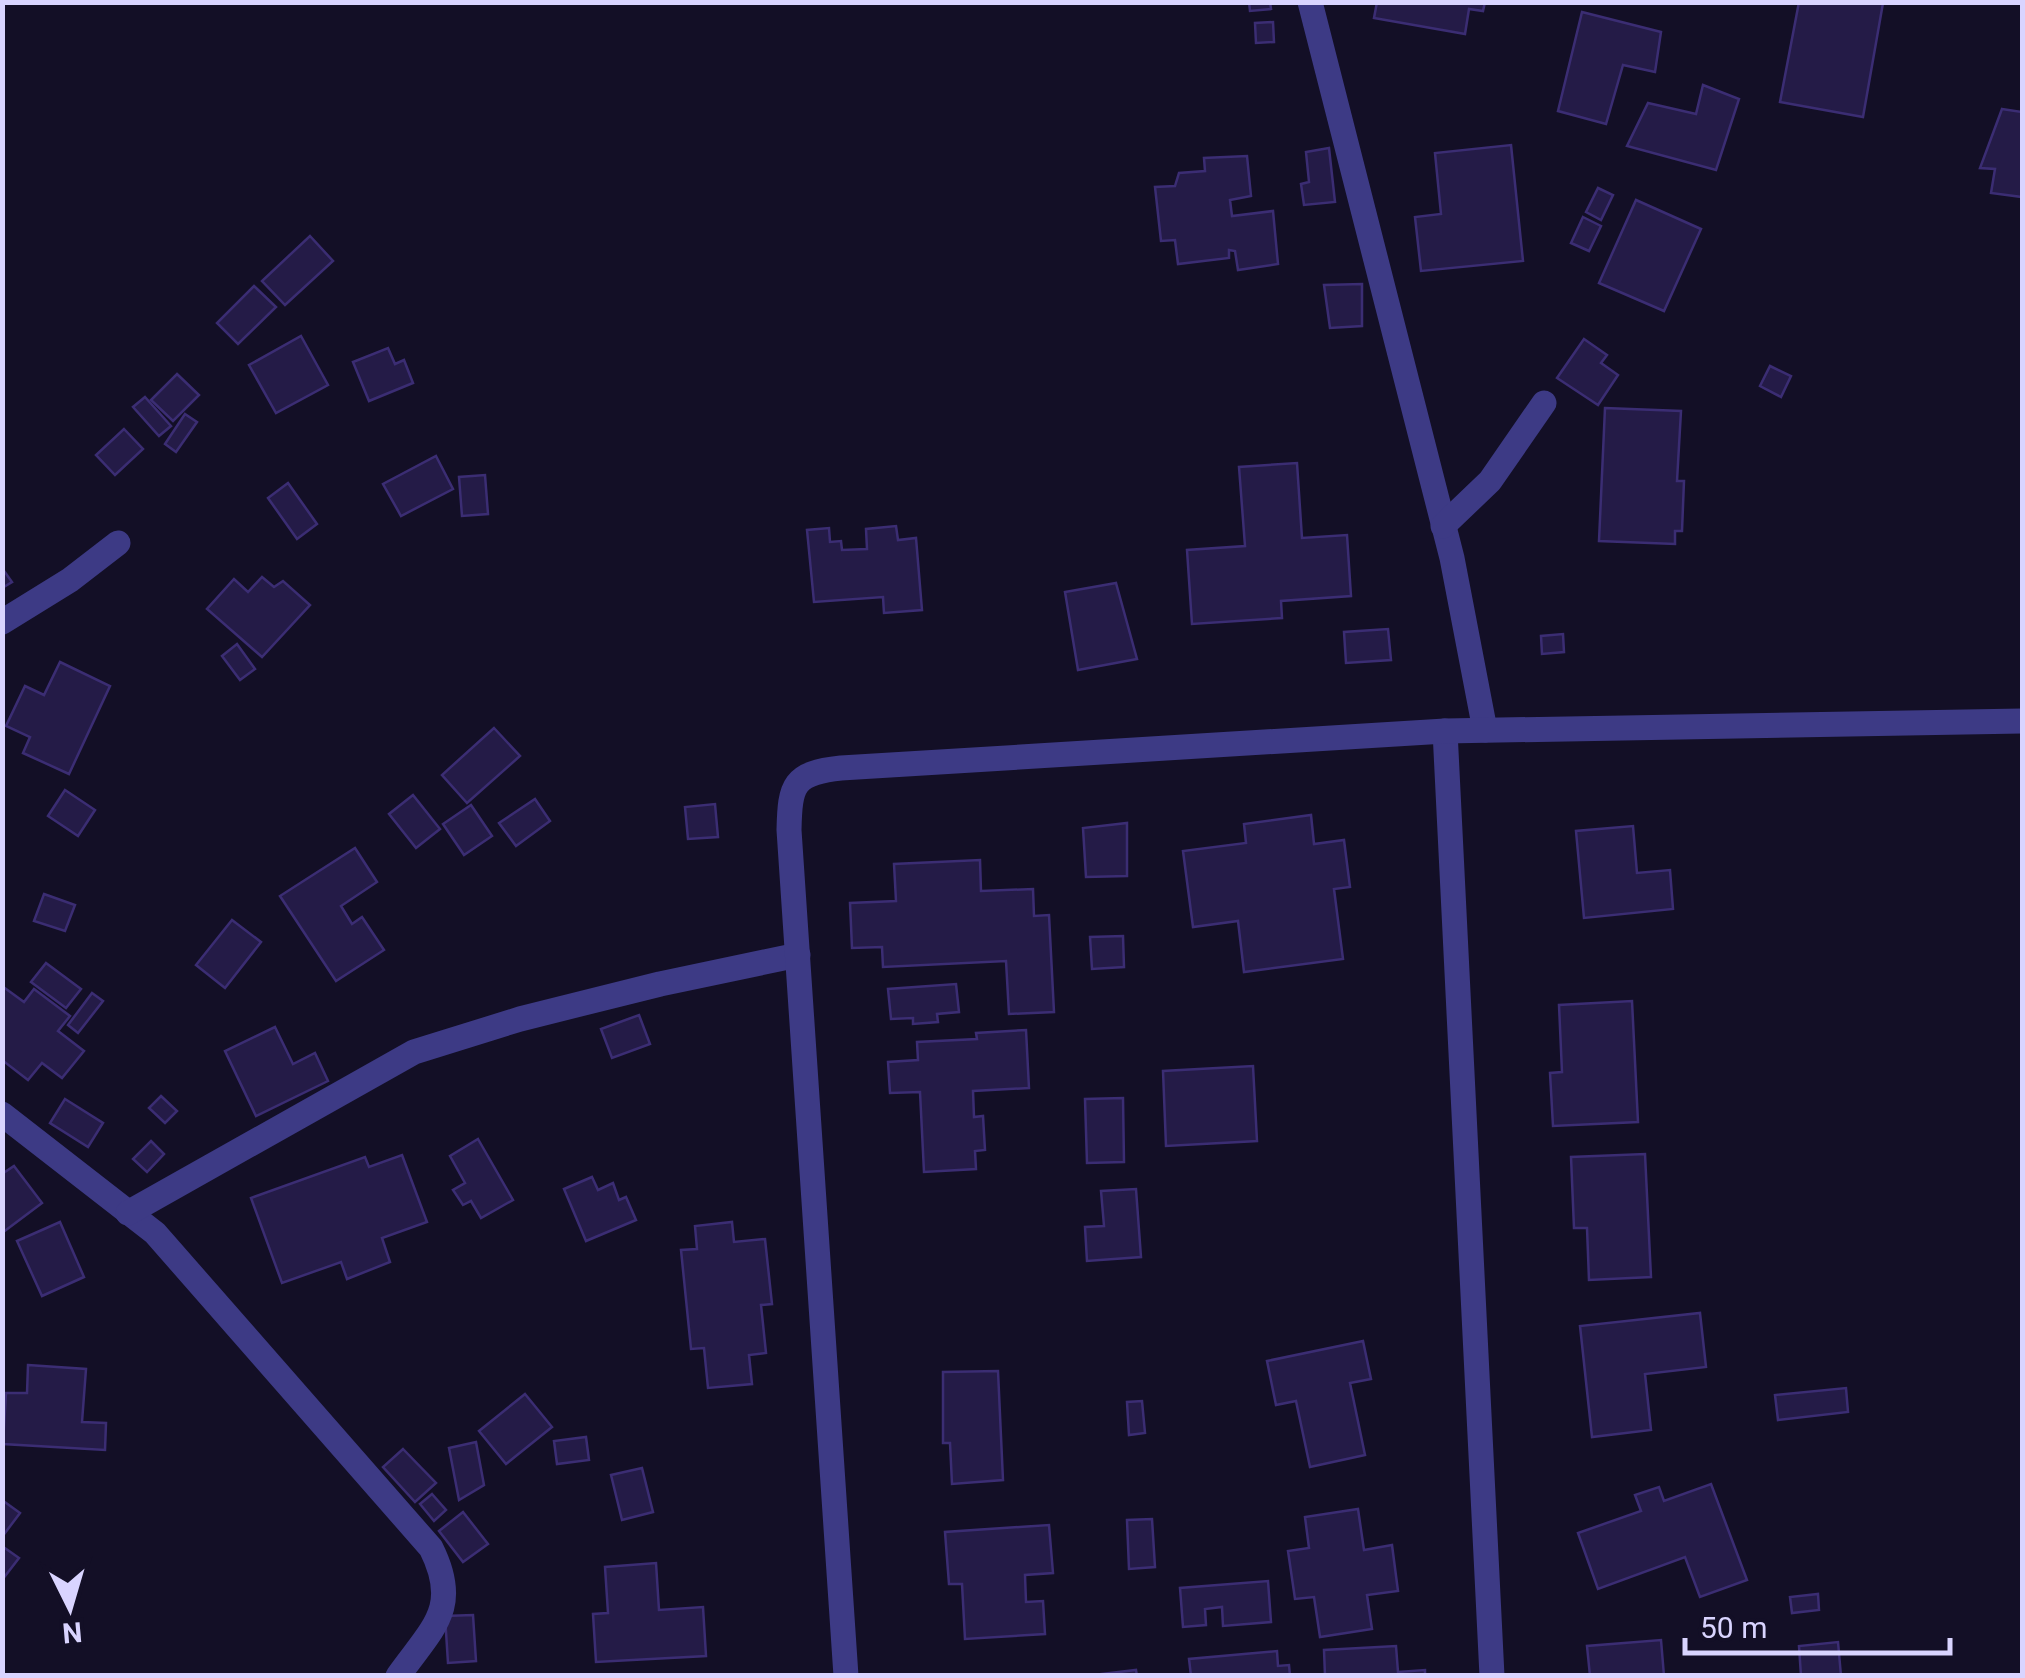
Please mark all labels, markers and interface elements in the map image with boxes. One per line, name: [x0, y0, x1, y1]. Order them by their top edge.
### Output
north arrow: [20, 1558, 120, 1658]
scale bar: [1685, 1593, 1950, 1655]
text: 50 m: [1700, 1610, 1767, 1645]
text: N: [61, 1615, 83, 1650]

